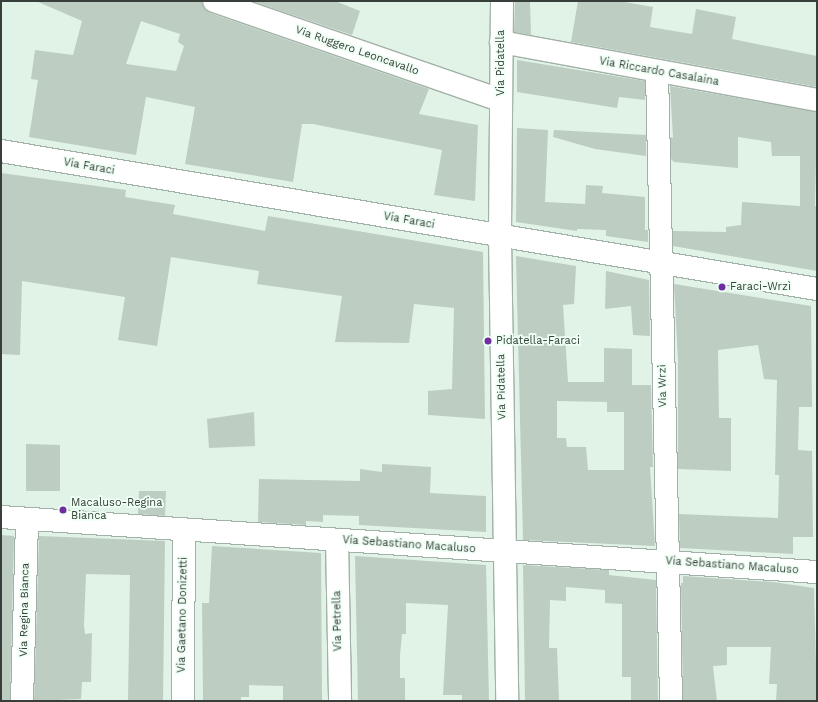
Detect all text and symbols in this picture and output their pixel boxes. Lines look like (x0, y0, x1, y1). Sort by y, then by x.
street label: Via Ruggero Leoncavallo (293, 24, 421, 78)
street label: Via Pidatella (494, 30, 508, 96)
street label: Via Riccardo Casalaina (598, 55, 720, 89)
street label: Via Faraci (62, 156, 116, 178)
street label: Via Faraci (382, 210, 436, 232)
place label: Faraci-Wrzì (730, 280, 791, 294)
marker: Faraci-Wrzì (717, 282, 727, 292)
place label: Pidatella-Faraci (496, 334, 580, 348)
marker: Pidatella-Faraci (483, 336, 493, 346)
street label: Via Pidatella (495, 354, 509, 420)
street label: Via Wrzì (656, 364, 670, 408)
place label: Macaluso-Regina Bianca (71, 497, 162, 523)
marker: Macaluso-Regina Bianca (58, 505, 68, 515)
street label: Via Sebastiano Macaluso (342, 534, 476, 556)
street label: Via Sebastiano Macaluso (665, 555, 799, 577)
street label: Via Gaetano Donizetti (175, 557, 191, 673)
street label: Via Regina Bianca (18, 563, 32, 657)
street label: Via Petrella (331, 590, 345, 652)

